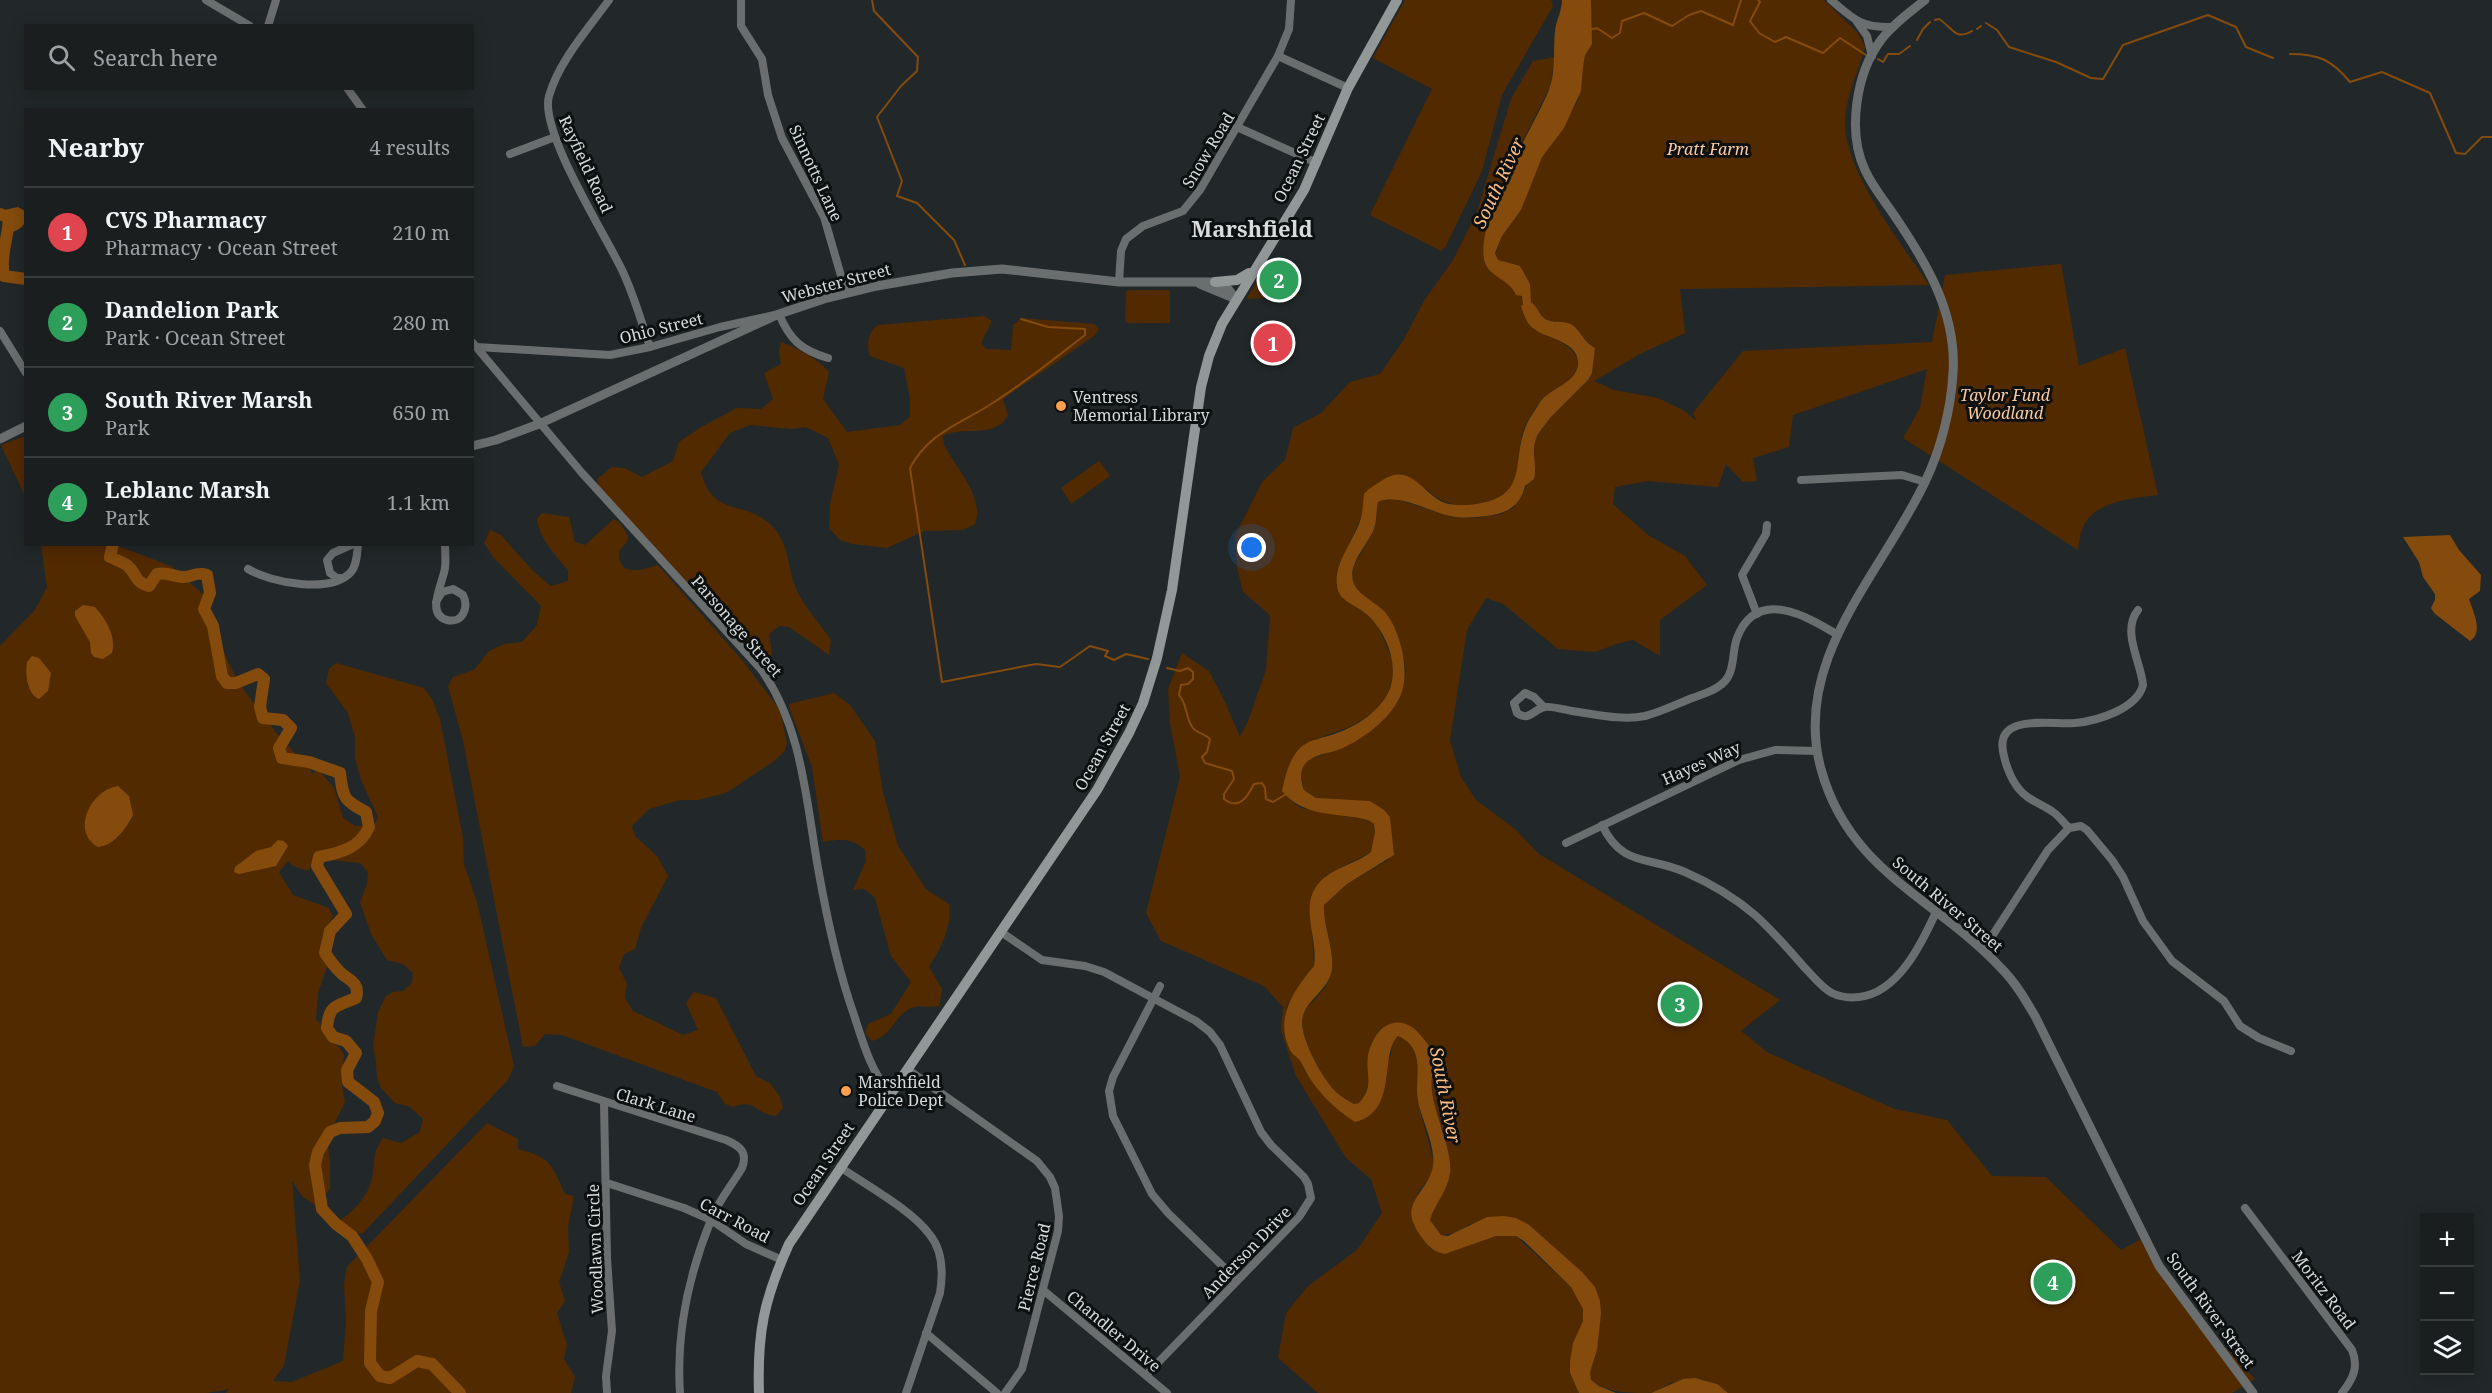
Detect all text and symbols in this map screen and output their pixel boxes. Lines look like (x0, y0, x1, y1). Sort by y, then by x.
search box (24, 24, 474, 90)
icon: search (45, 41, 78, 74)
text: Search here (93, 42, 218, 72)
street label: Snow Road (1177, 108, 1239, 192)
street label: Ocean Street (1268, 110, 1330, 206)
street label: Rayfield Road (554, 112, 618, 216)
street label: Sinnotts Lane (784, 121, 848, 225)
text: Nearby (48, 129, 144, 165)
water label: South River (1467, 133, 1530, 232)
text: 4 results (370, 134, 450, 161)
park label: Pratt Farm (1666, 138, 1750, 160)
text: CVS Pharmacy (105, 204, 266, 234)
district label: Marshfield (1191, 213, 1313, 243)
text: 1 (62, 219, 73, 246)
text: 210 m (392, 219, 450, 246)
text: Pharmacy · Ocean Street (105, 234, 338, 261)
street label: Webster Street (779, 258, 893, 308)
pin: 2 (1260, 258, 1298, 302)
text: Dandelion Park (105, 294, 279, 324)
street label: Ohio Street (617, 307, 705, 349)
text: 2 (62, 309, 73, 336)
text: 280 m (392, 309, 450, 336)
pin: 1 (1254, 320, 1292, 366)
text: Park · Ocean Street (105, 324, 285, 351)
text: South River Marsh (105, 384, 313, 414)
park label: Taylor Fund Woodland (1960, 384, 2051, 424)
place label: Ventress Memorial Library (1073, 386, 1210, 426)
text: 3 (62, 399, 73, 426)
text: 650 m (392, 399, 450, 426)
marker: Ventress Memorial Library (1054, 399, 1068, 413)
text: Park (105, 414, 149, 441)
text: Leblanc Marsh (105, 474, 270, 504)
text: 4 (62, 489, 73, 516)
text: 1.1 km (387, 489, 450, 516)
text: Park (105, 504, 149, 531)
your location (1237, 533, 1266, 562)
street label: Parsonage Street (687, 571, 788, 682)
street label: Ocean Street (1069, 699, 1135, 794)
street label: Hayes Way (1658, 736, 1745, 790)
street label: South River Street (1888, 851, 2008, 957)
pin: 3 (1660, 982, 1700, 1026)
water label: South River (1425, 1045, 1467, 1145)
place label: Marshfield Police Dept (858, 1071, 944, 1111)
street label: Clark Lane (613, 1082, 699, 1128)
marker: Marshfield Police Dept (839, 1084, 853, 1098)
street label: Ocean Street (787, 1118, 859, 1210)
street label: Woodlawn Circle (582, 1184, 608, 1314)
street label: Carr Road (696, 1192, 774, 1248)
street label: Anderson Drive (1196, 1201, 1296, 1303)
map controls (2420, 1213, 2474, 1375)
button: + (2420, 1213, 2474, 1267)
street label: Pierce Road (1012, 1220, 1056, 1313)
street label: Moritz Road (2287, 1246, 2361, 1334)
street label: South River Street (2162, 1248, 2261, 1373)
pin: 4 (2034, 1260, 2072, 1304)
button: − (2420, 1267, 2474, 1321)
street label: Chandler Drive (1062, 1285, 1166, 1377)
button: layers (2420, 1321, 2474, 1375)

